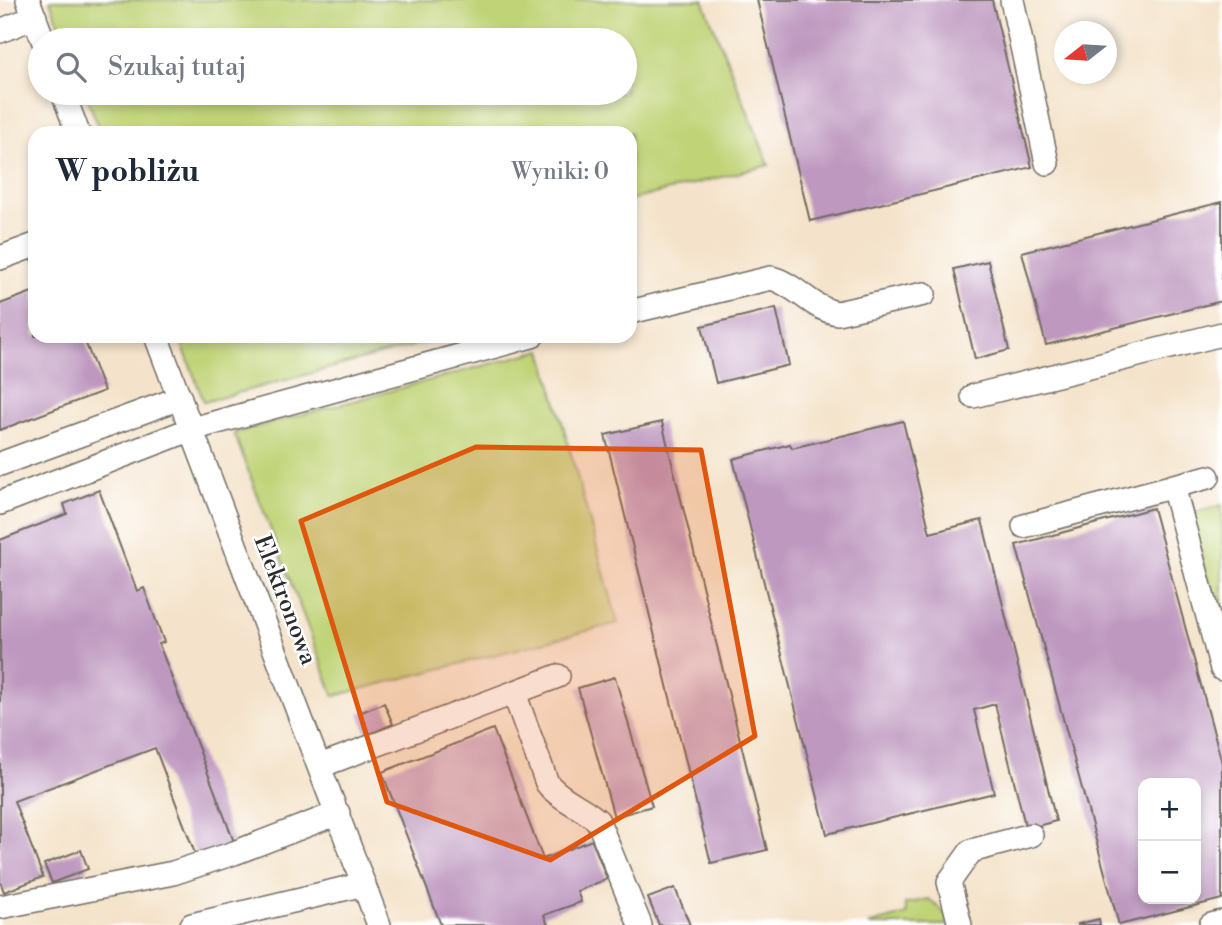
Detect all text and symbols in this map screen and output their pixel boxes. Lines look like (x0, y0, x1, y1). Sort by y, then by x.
north arrow (1054, 21, 1117, 84)
search box (28, 28, 637, 105)
icon: search (52, 48, 90, 86)
text: Szukaj tutaj (108, 51, 247, 83)
text: W pobliżu (56, 153, 199, 191)
text: Wyniki: 0 (511, 158, 609, 186)
street label: Elektronowa (247, 531, 324, 670)
map controls (1138, 778, 1201, 904)
button: + (1138, 778, 1201, 841)
button: − (1138, 841, 1201, 904)

